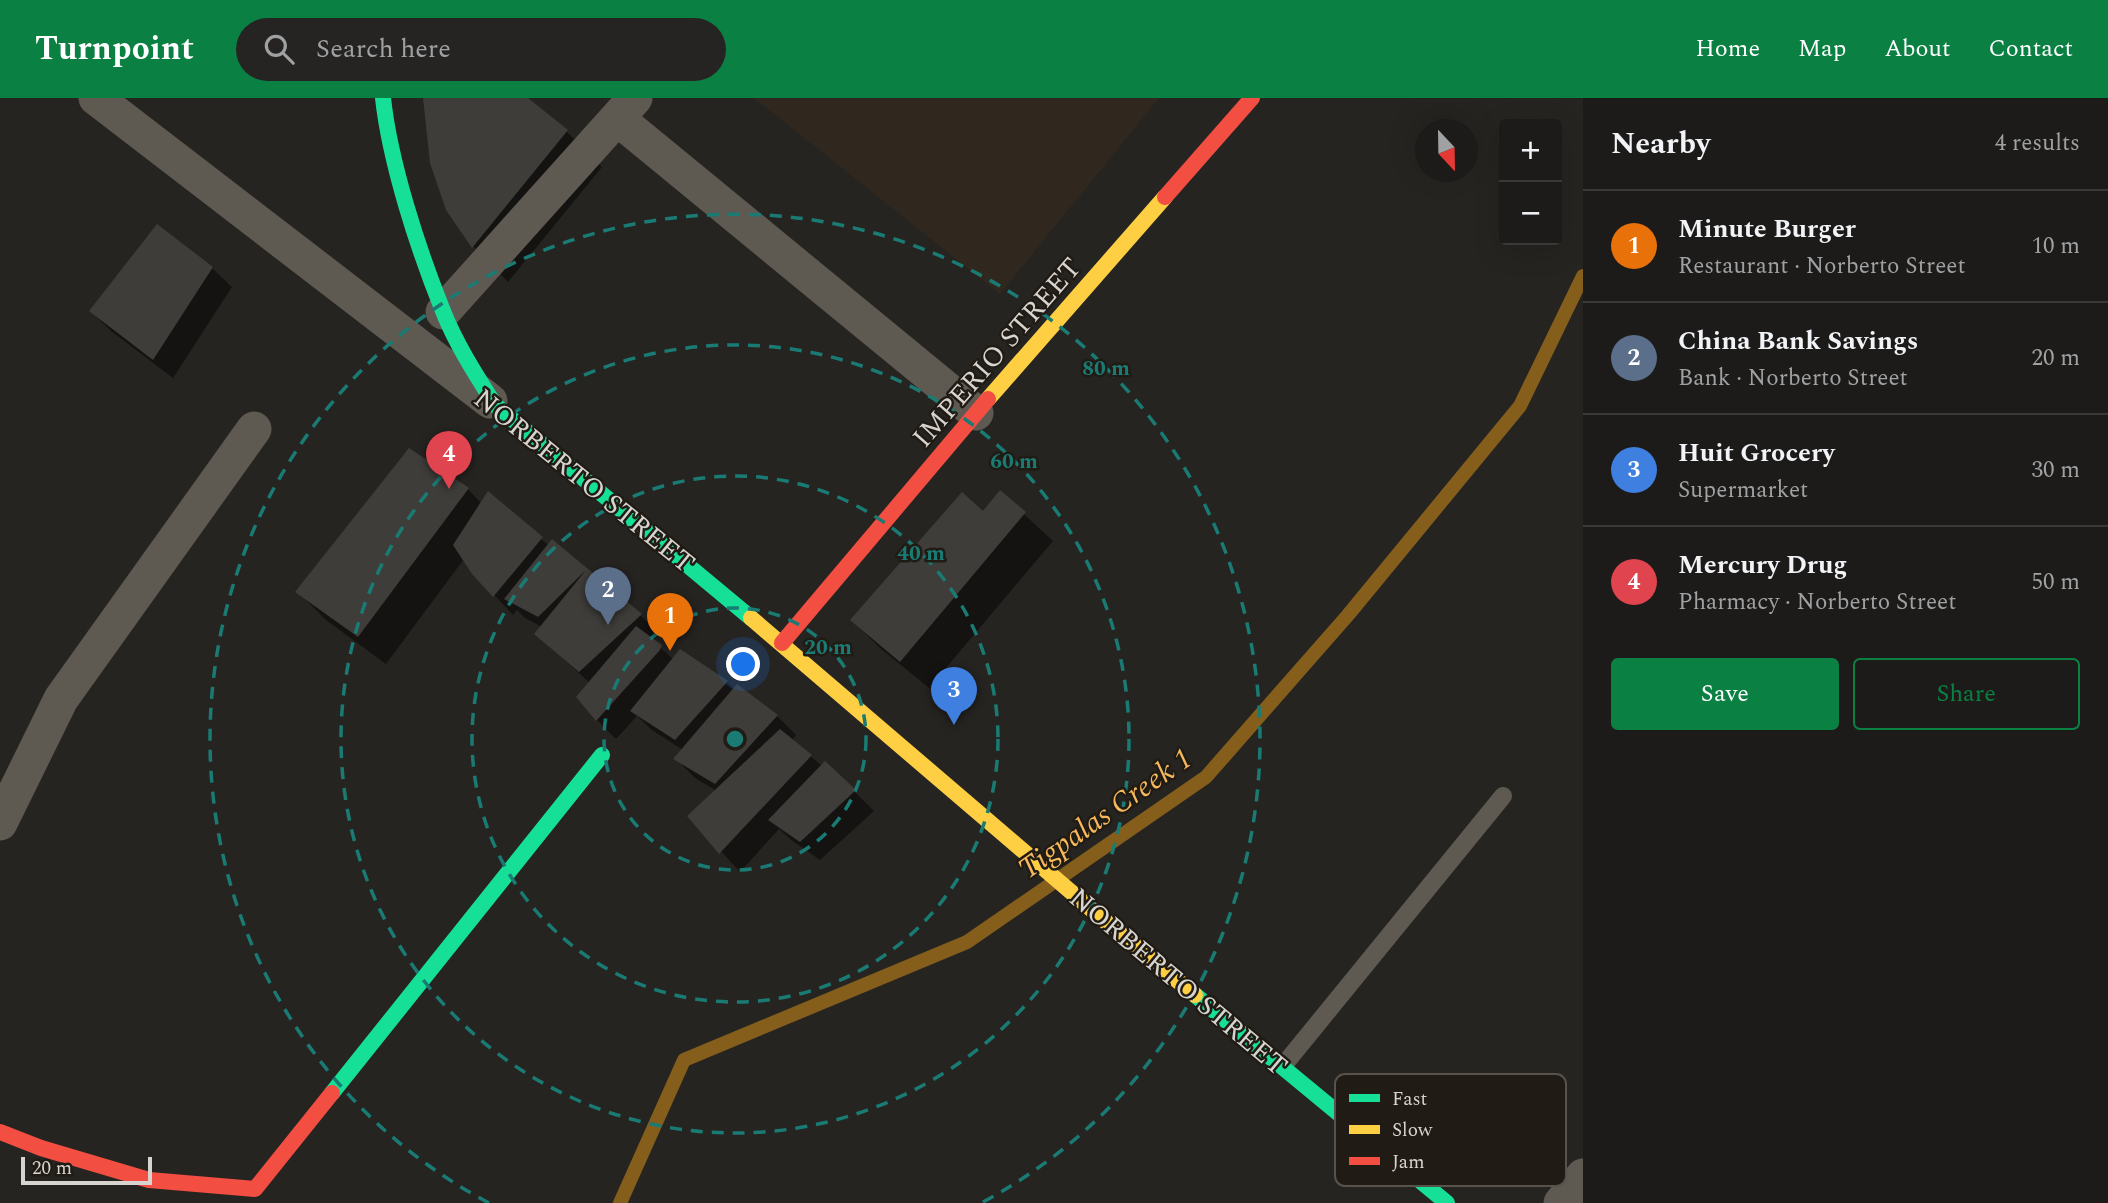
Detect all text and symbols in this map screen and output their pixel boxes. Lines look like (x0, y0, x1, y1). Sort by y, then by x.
search box (236, 18, 726, 81)
text: Turnpoint (35, 24, 194, 74)
text: Search here (316, 29, 451, 69)
icon: search (260, 30, 298, 68)
text: Home (1695, 31, 1760, 67)
text: Map (1798, 31, 1846, 67)
text: About (1884, 31, 1950, 67)
text: Contact (1988, 31, 2073, 67)
north arrow (1415, 119, 1478, 182)
map controls (1499, 119, 1562, 245)
button: + (1499, 119, 1562, 182)
text: Nearby (1611, 121, 1710, 167)
text: 4 results (1995, 126, 2080, 161)
button: − (1499, 182, 1562, 245)
text: Minute Burger (1678, 209, 1856, 249)
text: 1 (1628, 229, 1640, 264)
text: 10 m (2031, 229, 2080, 264)
street label: IMPERIO STREET (902, 248, 1092, 458)
text: Restaurant · Norberto Street (1678, 249, 1966, 284)
text: China Bank Savings (1678, 321, 1918, 361)
text: 2 (1628, 341, 1640, 376)
text: 20 m (2031, 341, 2080, 376)
text: 80 m (1082, 353, 1130, 385)
text: Bank · Norberto Street (1678, 361, 1908, 396)
street label: NORBERTO STREET (464, 378, 704, 584)
pin: 4 (426, 431, 472, 489)
text: Huit Grocery (1678, 433, 1835, 473)
text: 60 m (990, 446, 1038, 478)
text: 3 (1628, 453, 1640, 488)
text: 30 m (2031, 453, 2080, 488)
text: Supermarket (1678, 473, 1808, 508)
text: 40 m (897, 538, 945, 570)
text: Mercury Drug (1678, 545, 1847, 585)
text: 4 (1628, 565, 1640, 600)
text: 50 m (2031, 565, 2080, 600)
pin: 2 (585, 567, 631, 625)
text: Pharmacy · Norberto Street (1678, 585, 1956, 620)
pin: 1 (647, 593, 693, 651)
text: 20 m (804, 632, 852, 664)
your location (726, 647, 760, 681)
button: Save (1611, 658, 1839, 730)
button: Share (1853, 658, 2080, 730)
pin: 3 (931, 667, 977, 725)
centre of rings (723, 727, 747, 751)
water label: Tigpalas Creek 1 (1009, 736, 1203, 891)
street label: NORBERTO STREET (1059, 877, 1297, 1087)
legend (1335, 1074, 1566, 1186)
text: Fast (1392, 1085, 1428, 1114)
text: Slow (1392, 1116, 1433, 1145)
text: Jam (1392, 1148, 1424, 1177)
scale bar (21, 1154, 152, 1186)
text: 20 m (32, 1154, 72, 1183)

